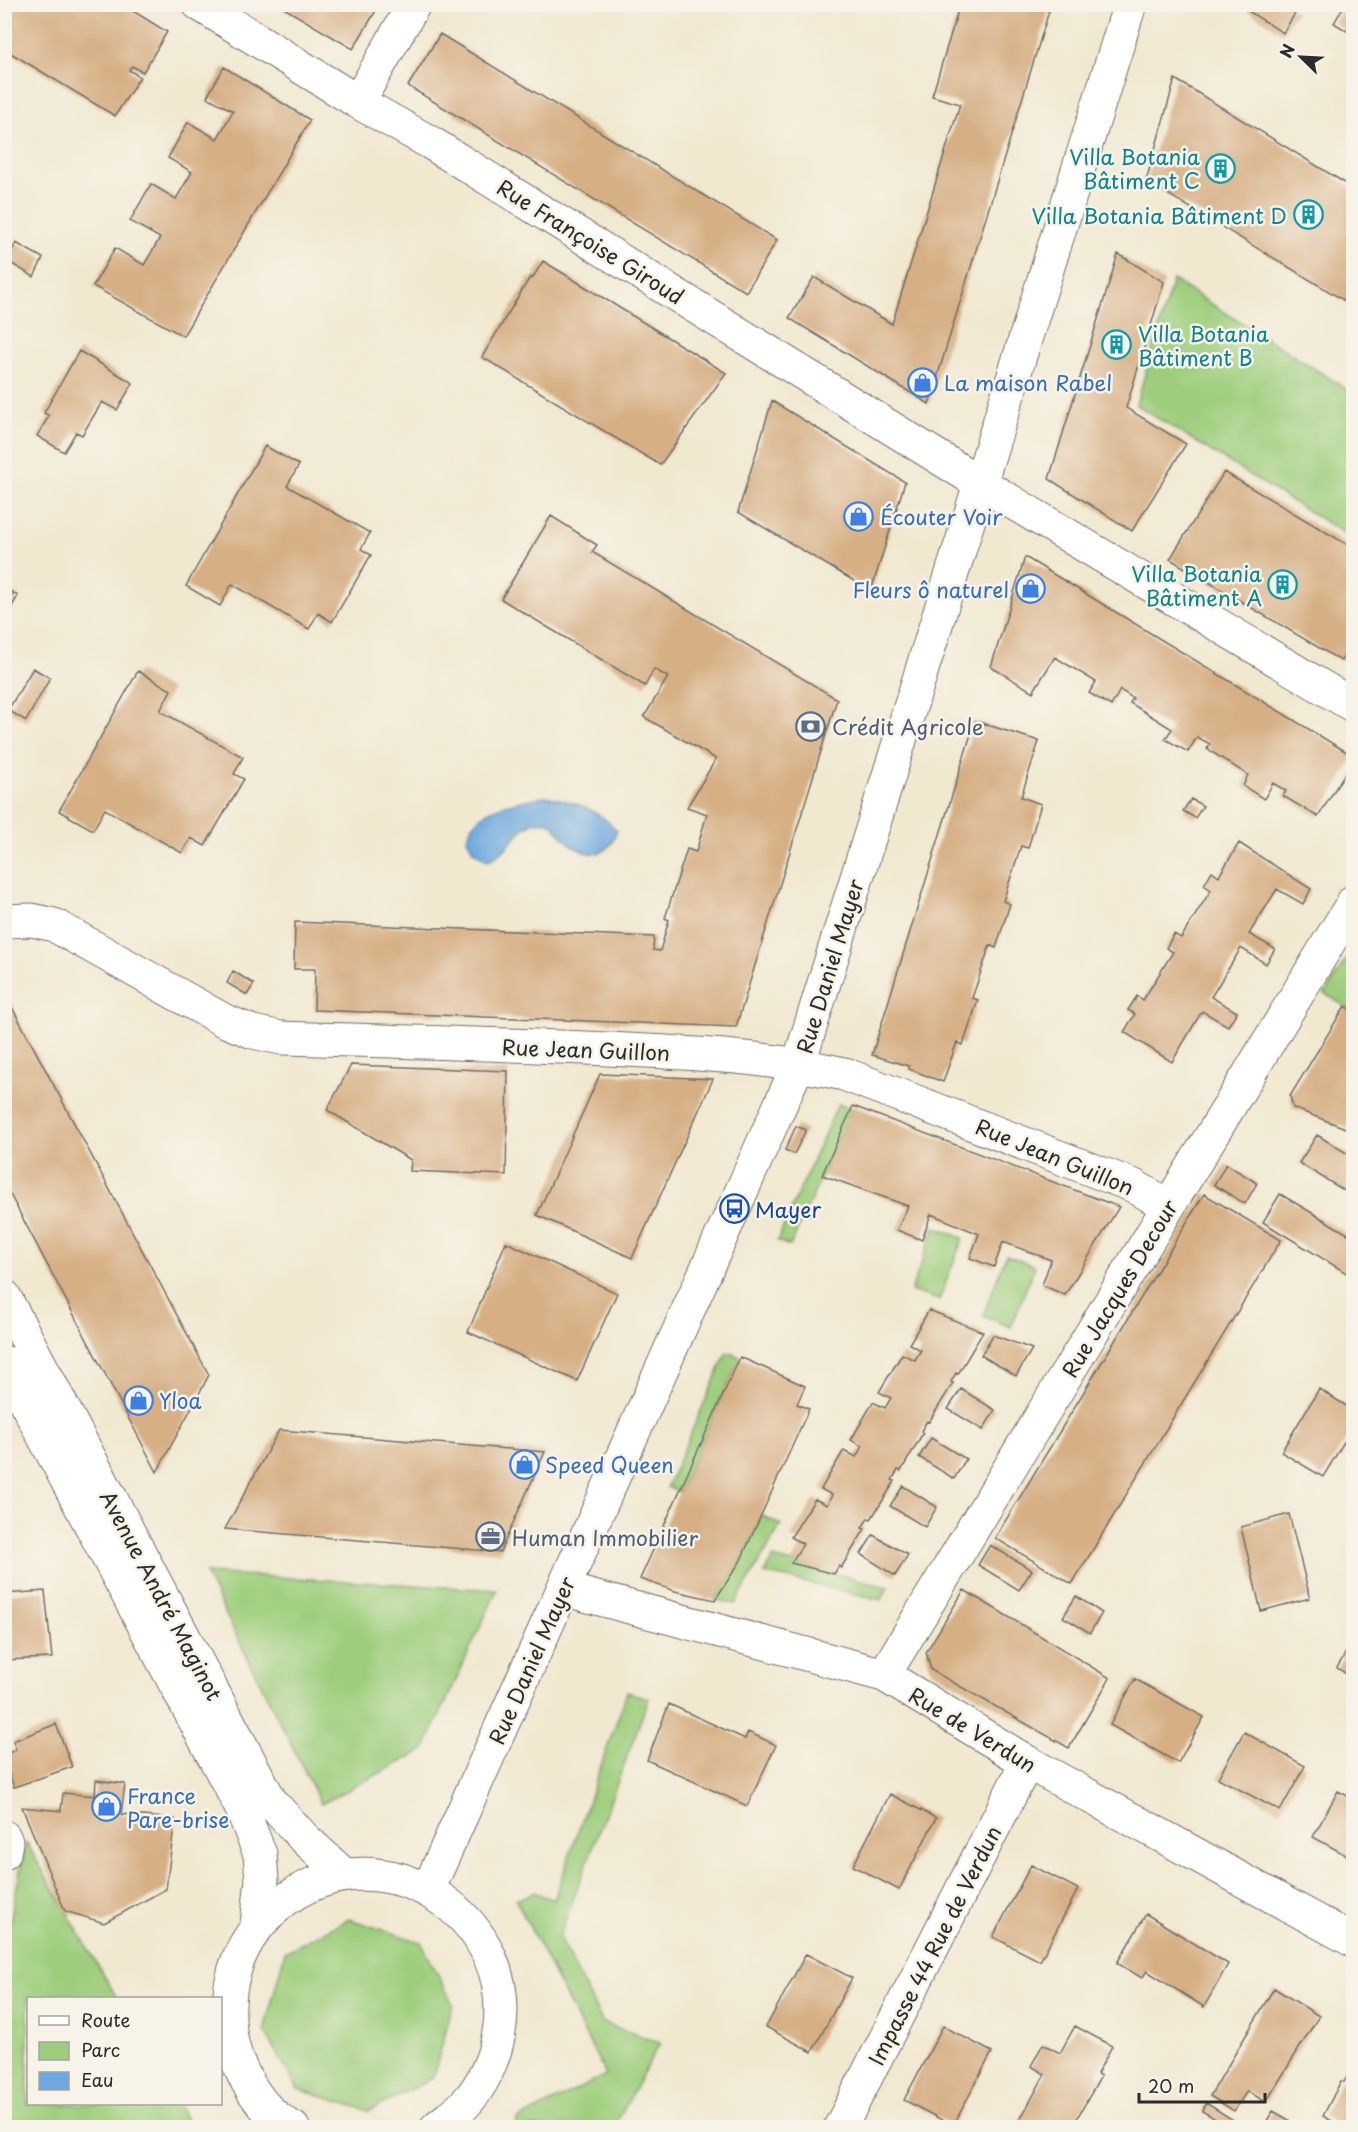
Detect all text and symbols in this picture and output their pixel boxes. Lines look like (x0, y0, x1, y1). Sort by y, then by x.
north arrow (1271, 27, 1331, 87)
text: N (1273, 40, 1300, 61)
place label: Villa Botania Bâtiment C (1069, 140, 1200, 196)
building icon: Villa Botania Bâtiment C (1205, 152, 1237, 184)
street label: Rue Françoise Giroud (491, 170, 691, 312)
place label: Villa Botania Bâtiment D (1032, 199, 1287, 231)
building icon: Villa Botania Bâtiment D (1292, 199, 1324, 231)
place label: Villa Botania Bâtiment B (1138, 317, 1269, 373)
building icon: Villa Botania Bâtiment B (1101, 329, 1133, 361)
shop icon: La maison Rabel (907, 366, 939, 398)
place label: La maison Rabel (944, 366, 1112, 398)
shop icon: Écouter Voir (843, 500, 875, 532)
place label: Écouter Voir (880, 500, 1003, 532)
place label: Villa Botania Bâtiment A (1131, 557, 1262, 613)
building icon: Villa Botania Bâtiment A (1267, 569, 1299, 601)
place label: Fleurs ô naturel (853, 573, 1009, 605)
shop icon: Fleurs ô naturel (1014, 573, 1046, 605)
bank icon: Crédit Agricole (795, 710, 827, 742)
place label: Crédit Agricole (832, 710, 984, 742)
street label: Rue Daniel Mayer (787, 875, 871, 1057)
street label: Rue Jean Guillon (501, 1030, 671, 1068)
street label: Rue Jean Guillon (971, 1110, 1139, 1202)
bus stop icon: Mayer (718, 1193, 750, 1225)
place label: Mayer (755, 1193, 821, 1225)
street label: Rue Jacques Decour (1053, 1193, 1185, 1383)
shop icon: Yloa (122, 1384, 154, 1416)
place label: Yloa (159, 1384, 202, 1416)
shop icon: Speed Queen (508, 1448, 540, 1480)
place label: Speed Queen (545, 1448, 674, 1480)
street label: Avenue André Maginot (93, 1484, 231, 1706)
office icon: Human Immobilier (475, 1521, 507, 1553)
place label: Human Immobilier (512, 1521, 699, 1553)
street label: Rue Daniel Mayer (480, 1571, 582, 1749)
street label: Rue de Verdun (903, 1678, 1043, 1780)
place label: France Pare-brise (127, 1779, 229, 1835)
shop icon: France Pare-brise (90, 1791, 122, 1823)
street label: Impasse 44 Rue de Verdun (860, 1820, 1008, 2070)
legend (27, 1997, 222, 2105)
text: Route (81, 2006, 131, 2033)
text: Parc (81, 2036, 120, 2063)
text: Eau (81, 2066, 113, 2093)
scale bar (1139, 2066, 1265, 2104)
text: 20 m (1148, 2072, 1194, 2099)

